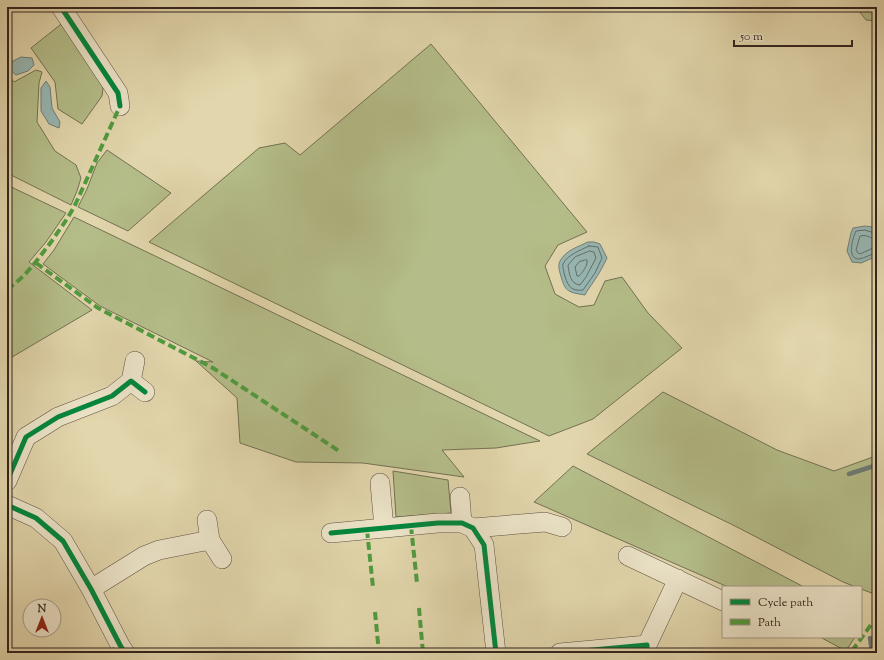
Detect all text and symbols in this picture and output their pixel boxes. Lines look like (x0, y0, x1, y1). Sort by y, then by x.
scale bar (734, 22, 852, 48)
text: 50 m (739, 28, 763, 46)
legend (722, 586, 862, 638)
text: Cycle path (758, 594, 813, 612)
north arrow (22, 598, 62, 638)
text: N (37, 601, 47, 617)
text: Path (758, 614, 781, 632)

